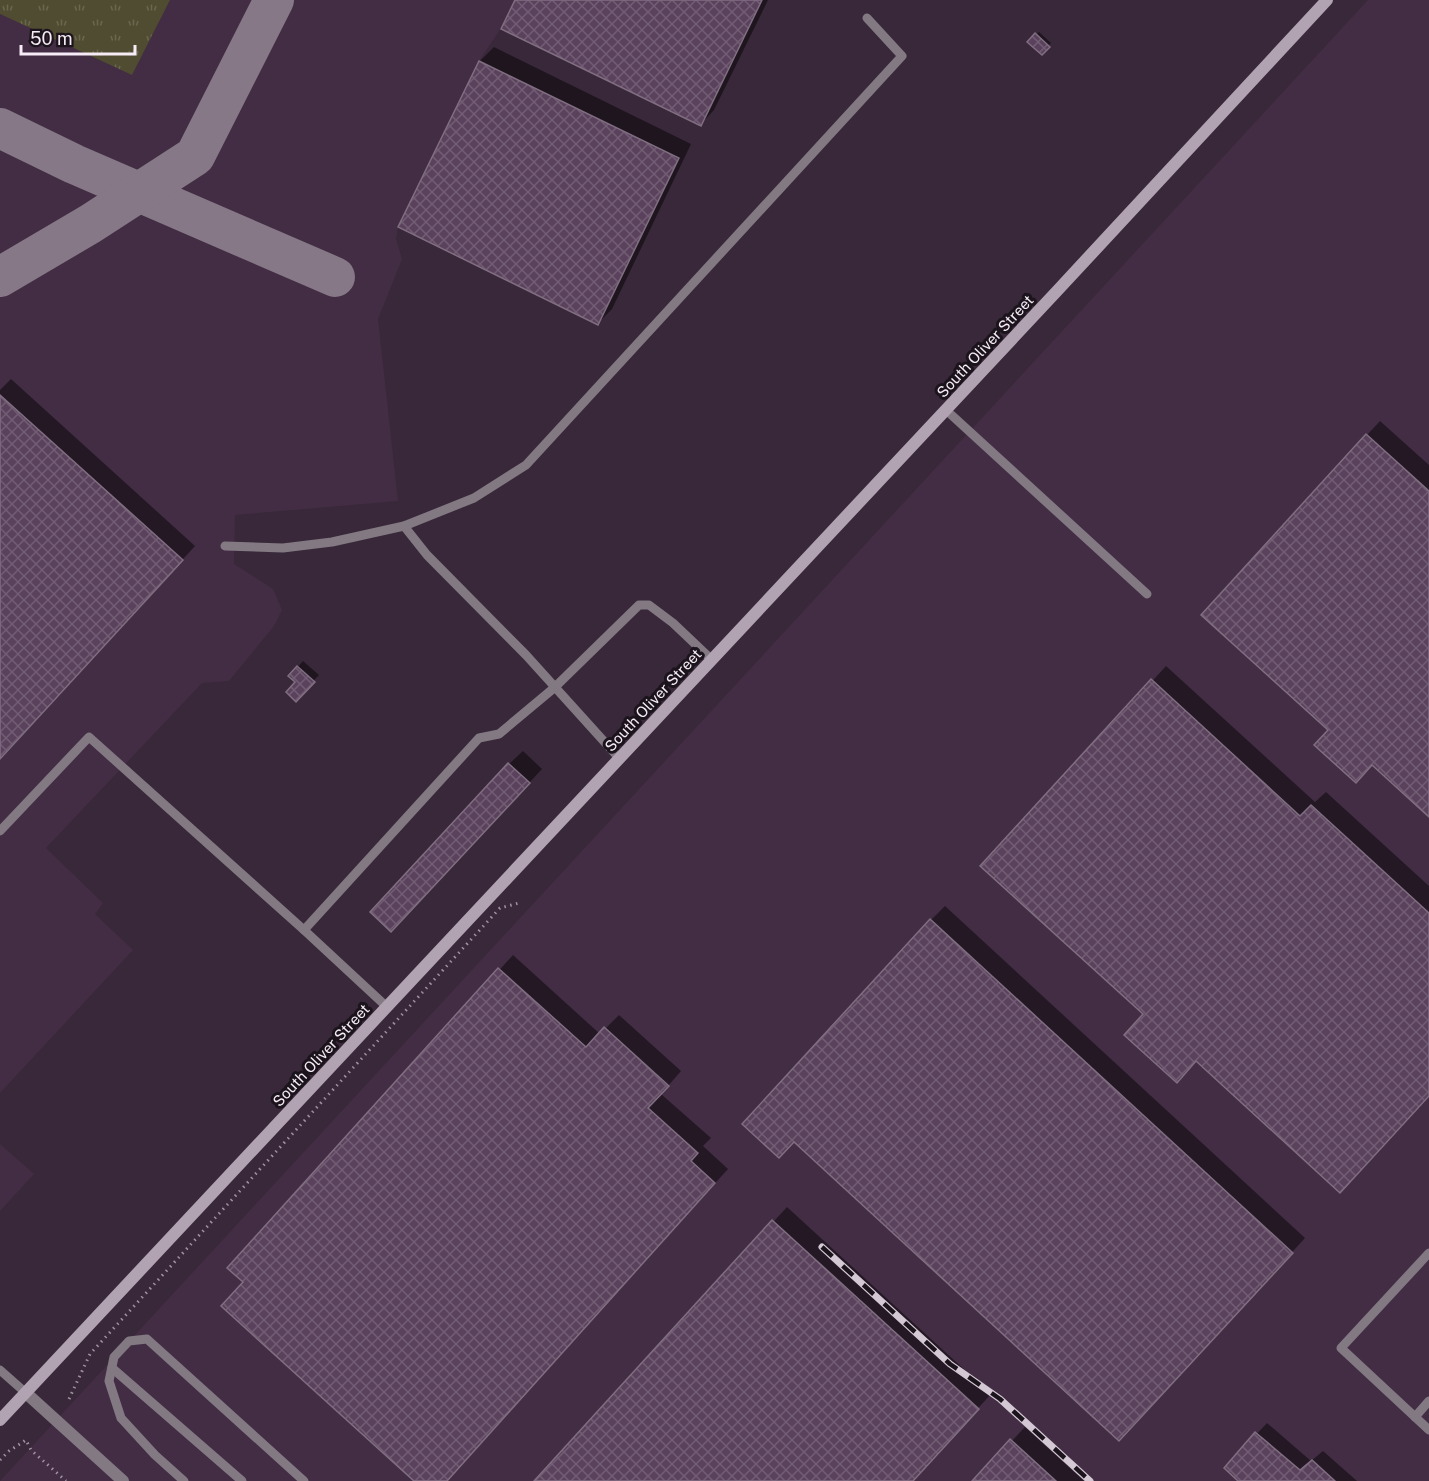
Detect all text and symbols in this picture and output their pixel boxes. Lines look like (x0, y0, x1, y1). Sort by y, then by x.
scale bar (21, 18, 135, 56)
text: 50 m (30, 28, 73, 49)
street label: South Oliver Street (933, 291, 1037, 401)
street label: South Oliver Street (601, 645, 705, 755)
street label: South Oliver Street (269, 1000, 373, 1110)

